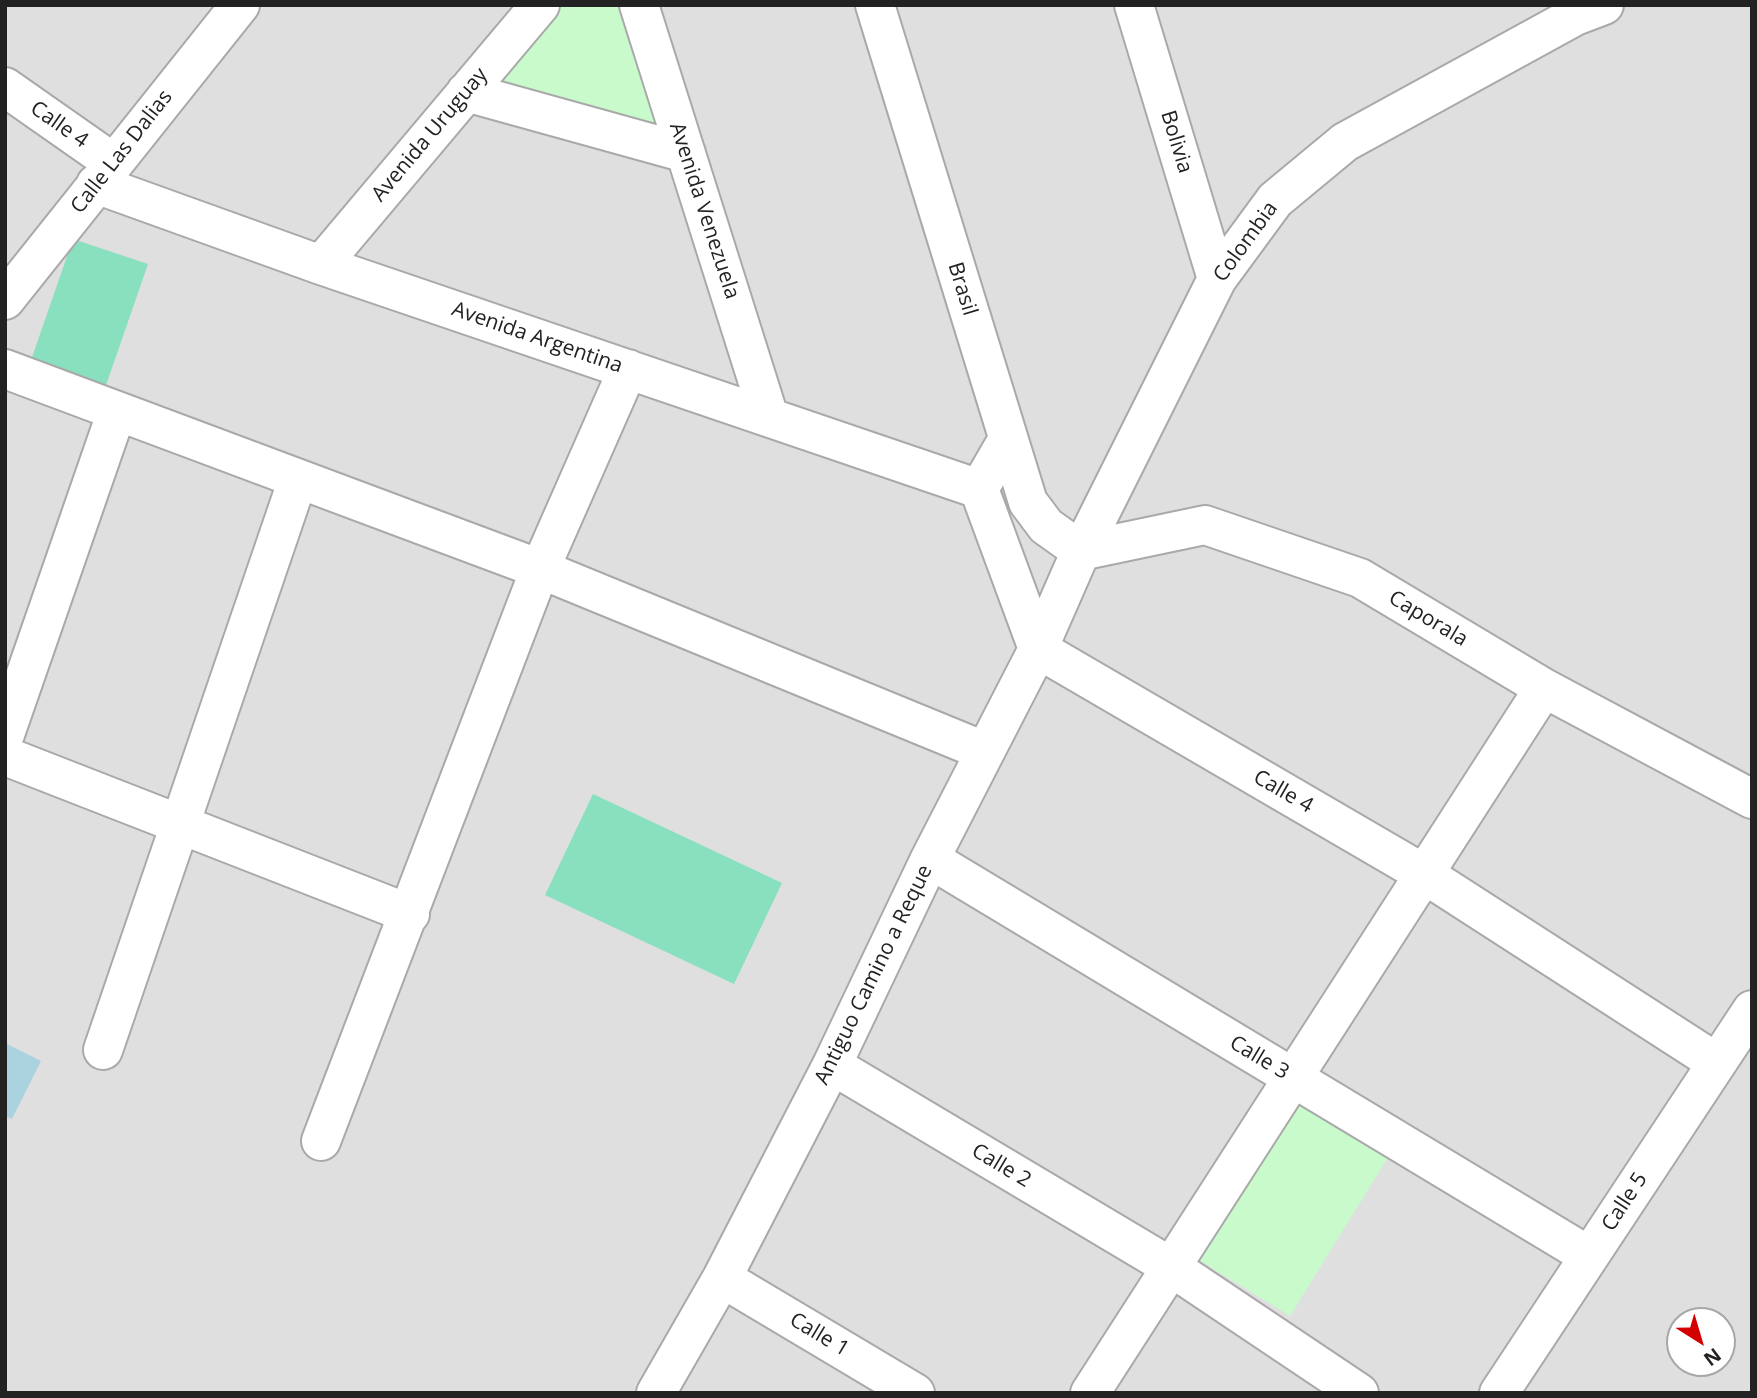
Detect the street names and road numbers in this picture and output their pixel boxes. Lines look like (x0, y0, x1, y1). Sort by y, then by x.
street label: Avenida Uruguay (367, 63, 493, 207)
street label: Calle Las Dalias (66, 85, 178, 219)
street label: Calle 4 (25, 96, 93, 154)
street label: Bolivia (1155, 108, 1197, 176)
street label: Avenida Venezuela (664, 120, 744, 302)
street label: Colombia (1208, 197, 1284, 287)
street label: Brasil (942, 259, 982, 319)
street label: Avenida Argentina (448, 297, 626, 379)
street label: Caporala (1384, 586, 1472, 652)
street label: Calle 4 (1249, 765, 1317, 819)
street label: Antiguo Camino a Reque (810, 861, 938, 1089)
street label: Calle 3 (1225, 1031, 1293, 1085)
street label: Calle 2 (967, 1139, 1035, 1193)
street label: Calle 5 (1597, 1168, 1653, 1236)
street label: Calle 1 (785, 1308, 853, 1362)

